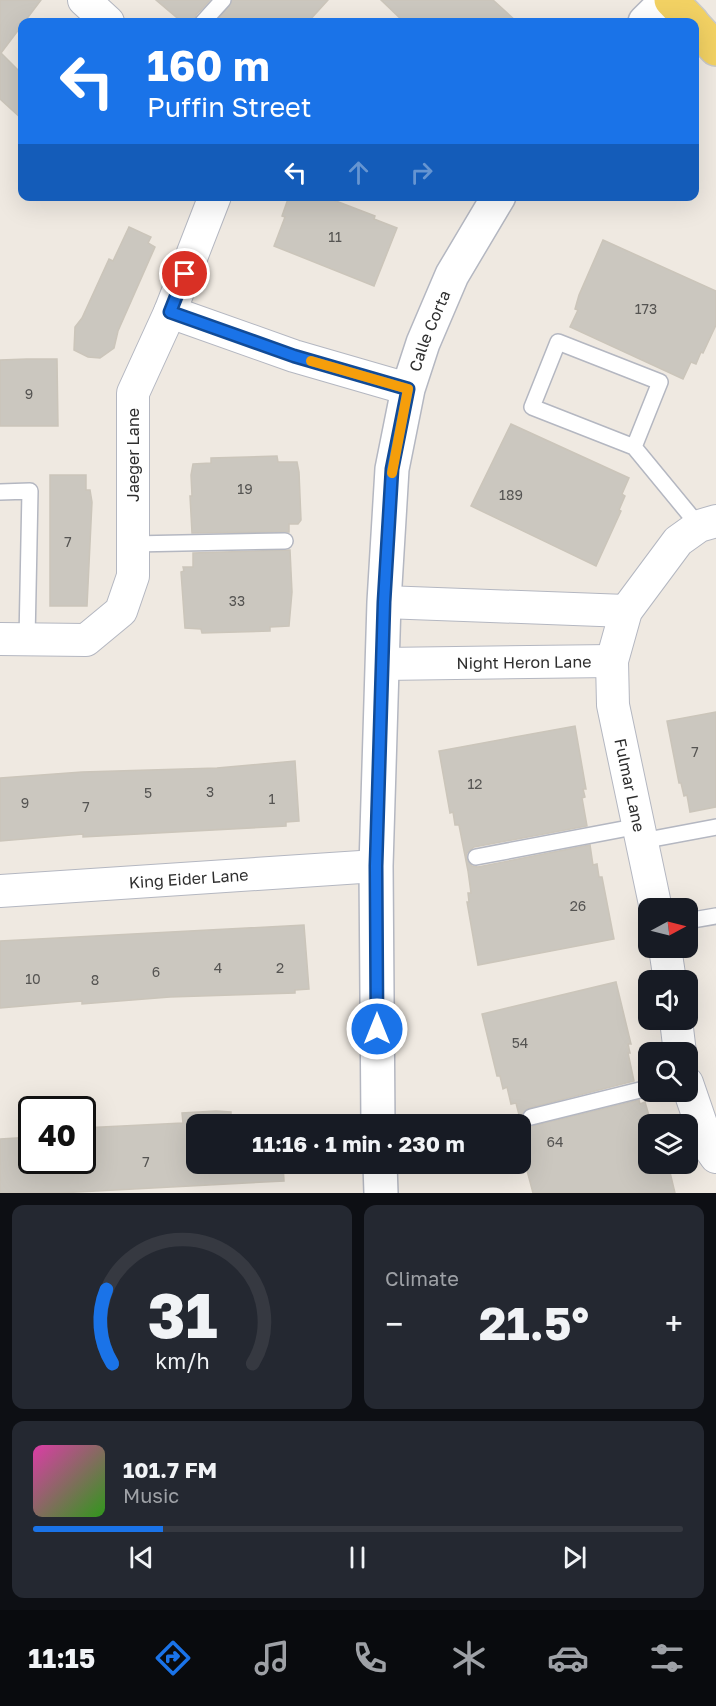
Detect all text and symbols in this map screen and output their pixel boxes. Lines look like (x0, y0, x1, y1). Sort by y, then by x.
text: 160 m (147, 40, 270, 90)
icon: left (48, 42, 126, 120)
text: Puffin Street (147, 91, 312, 123)
icon: left (279, 156, 312, 189)
icon: ahead (342, 156, 375, 189)
icon: right (405, 156, 438, 189)
house number: 11 (328, 228, 342, 245)
pin (159, 248, 210, 299)
icon: arrive (168, 257, 201, 290)
street label: Calle Corta (404, 287, 454, 374)
house number: 173 (635, 300, 657, 317)
house number: 9 (25, 385, 33, 402)
street label: Jaeger Lane (123, 408, 143, 502)
house number: 19 (237, 480, 253, 497)
house number: 189 (499, 486, 523, 503)
house number: 7 (64, 533, 72, 550)
house number: 33 (229, 592, 245, 609)
street label: Night Heron Lane (456, 651, 592, 673)
street label: Fulmar Lane (610, 736, 650, 834)
house number: 7 (691, 743, 699, 760)
house number: 12 (468, 775, 482, 792)
house number: 3 (206, 783, 214, 800)
house number: 5 (144, 784, 152, 801)
house number: 1 (269, 790, 276, 807)
house number: 9 (21, 794, 29, 811)
house number: 7 (82, 798, 90, 815)
street label: King Eider Lane (128, 865, 249, 892)
house number: 26 (570, 897, 586, 914)
north arrow (638, 898, 698, 958)
map controls (638, 898, 698, 1174)
house number: 4 (214, 959, 222, 976)
house number: 2 (276, 959, 284, 976)
house number: 6 (152, 963, 160, 980)
house number: 10 (25, 970, 41, 987)
button: sound (638, 970, 698, 1030)
house number: 8 (91, 971, 99, 988)
position arrow (345, 997, 409, 1061)
house number: 54 (512, 1034, 528, 1051)
button: search (638, 1042, 698, 1102)
speed limit sign: 40 (18, 1096, 96, 1174)
button: layers (638, 1114, 698, 1174)
text: 11:16 · 1 min · 230 m (252, 1130, 465, 1157)
house number: 64 (546, 1133, 564, 1150)
house number: 7 (142, 1153, 150, 1170)
text: Climate (385, 1266, 459, 1290)
text: 31 (147, 1277, 217, 1352)
text: 21.5° (479, 1296, 589, 1350)
text: − (385, 1304, 403, 1343)
text: + (665, 1304, 683, 1343)
text: km/h (155, 1348, 209, 1374)
text: 101.7 FM (123, 1456, 217, 1483)
text: Music (123, 1483, 179, 1507)
icon: previous (125, 1541, 158, 1574)
icon: pause (341, 1541, 374, 1574)
icon: next (558, 1541, 591, 1574)
icon: directions (152, 1637, 194, 1679)
icon: music (251, 1637, 293, 1679)
icon: phone (349, 1637, 391, 1679)
icon: climate (448, 1637, 490, 1679)
icon: car (547, 1637, 589, 1679)
icon: filters (646, 1637, 688, 1679)
text: 11:15 (28, 1642, 95, 1674)

